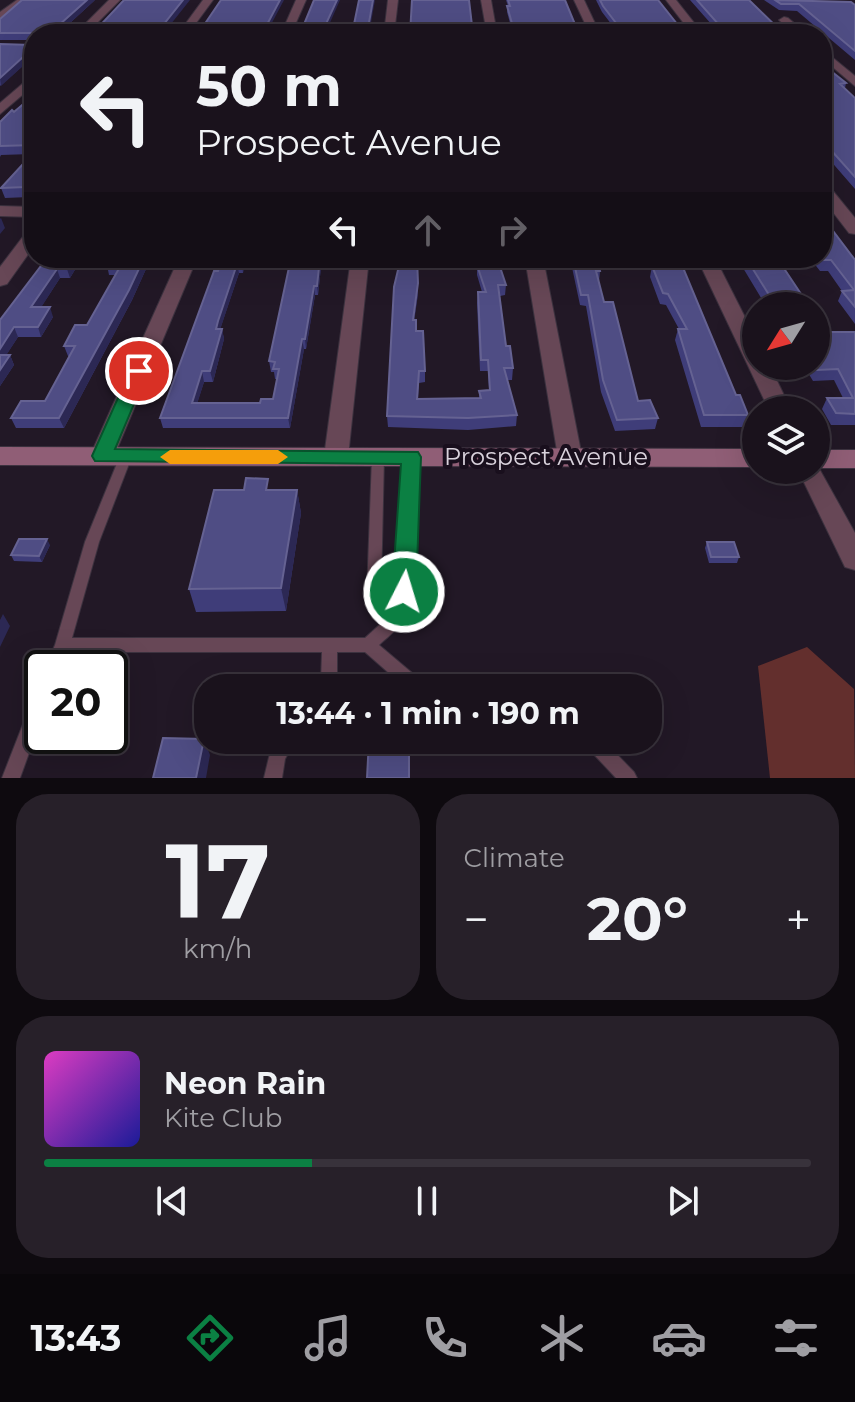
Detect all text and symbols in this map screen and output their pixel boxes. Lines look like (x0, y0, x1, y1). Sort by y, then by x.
text: 50 m (196, 52, 342, 120)
icon: left (64, 56, 168, 160)
text: Prospect Avenue (196, 120, 502, 164)
icon: left (322, 208, 366, 252)
icon: ahead (406, 208, 450, 252)
icon: right (490, 208, 534, 252)
north arrow (742, 292, 830, 380)
map controls (742, 292, 830, 484)
pin (105, 337, 173, 405)
icon: arrive (117, 349, 161, 393)
button: layers (742, 396, 830, 484)
street label: Prospect Avenue (444, 442, 648, 471)
position arrow (362, 550, 446, 634)
speed limit sign: 20 (24, 650, 128, 754)
text: 13:44 · 1 min · 190 m (276, 695, 580, 732)
text: 17 (165, 817, 270, 944)
text: Climate (464, 842, 565, 874)
text: 20° (587, 882, 688, 955)
text: − (464, 892, 489, 946)
text: + (786, 892, 811, 946)
text: km/h (183, 933, 252, 965)
text: Neon Rain (164, 1065, 326, 1102)
text: Kite Club (164, 1102, 282, 1134)
icon: previous (150, 1179, 194, 1223)
icon: pause (405, 1179, 449, 1223)
icon: next (661, 1179, 705, 1223)
icon: directions (182, 1310, 238, 1366)
icon: music (300, 1310, 356, 1366)
icon: phone (417, 1310, 473, 1366)
icon: climate (534, 1310, 590, 1366)
icon: car (651, 1310, 707, 1366)
icon: filters (768, 1310, 824, 1366)
text: 13:43 (31, 1316, 121, 1360)

